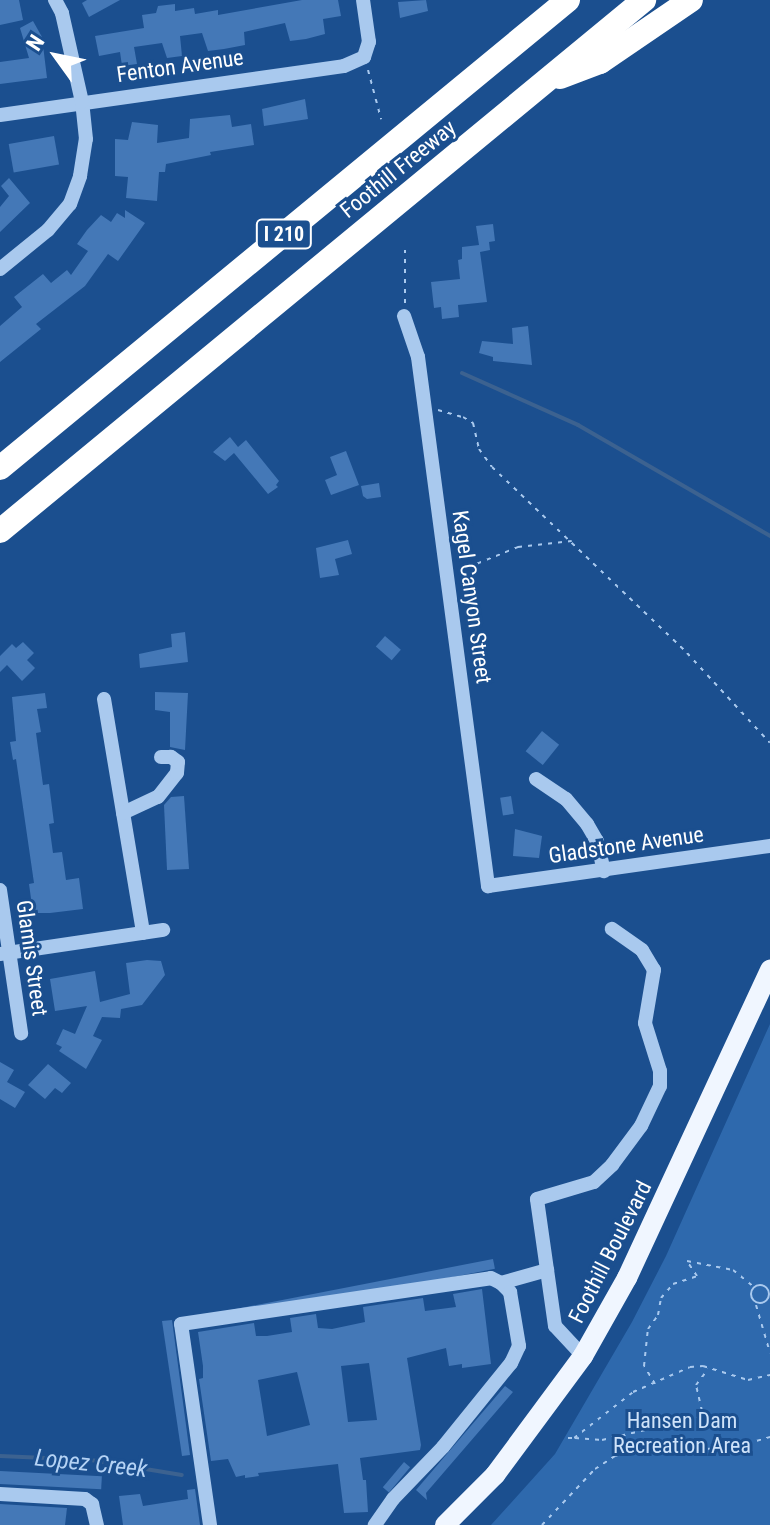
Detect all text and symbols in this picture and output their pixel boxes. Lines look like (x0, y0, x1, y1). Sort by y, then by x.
north arrow (16, 16, 96, 96)
text: N (21, 30, 50, 55)
street label: Fenton Avenue (115, 44, 245, 88)
street label: Foothill Freeway (335, 114, 461, 224)
road number: I 210 (254, 218, 314, 250)
street label: Kagel Canyon Street (447, 509, 497, 685)
street label: Gladstone Avenue (547, 821, 705, 869)
street label: Glamis Street (11, 898, 53, 1018)
street label: Foothill Boulevard (563, 1177, 657, 1327)
park label: Hansen Dam Recreation Area (613, 1407, 751, 1458)
water label: Lopez Creek (33, 1444, 149, 1484)

